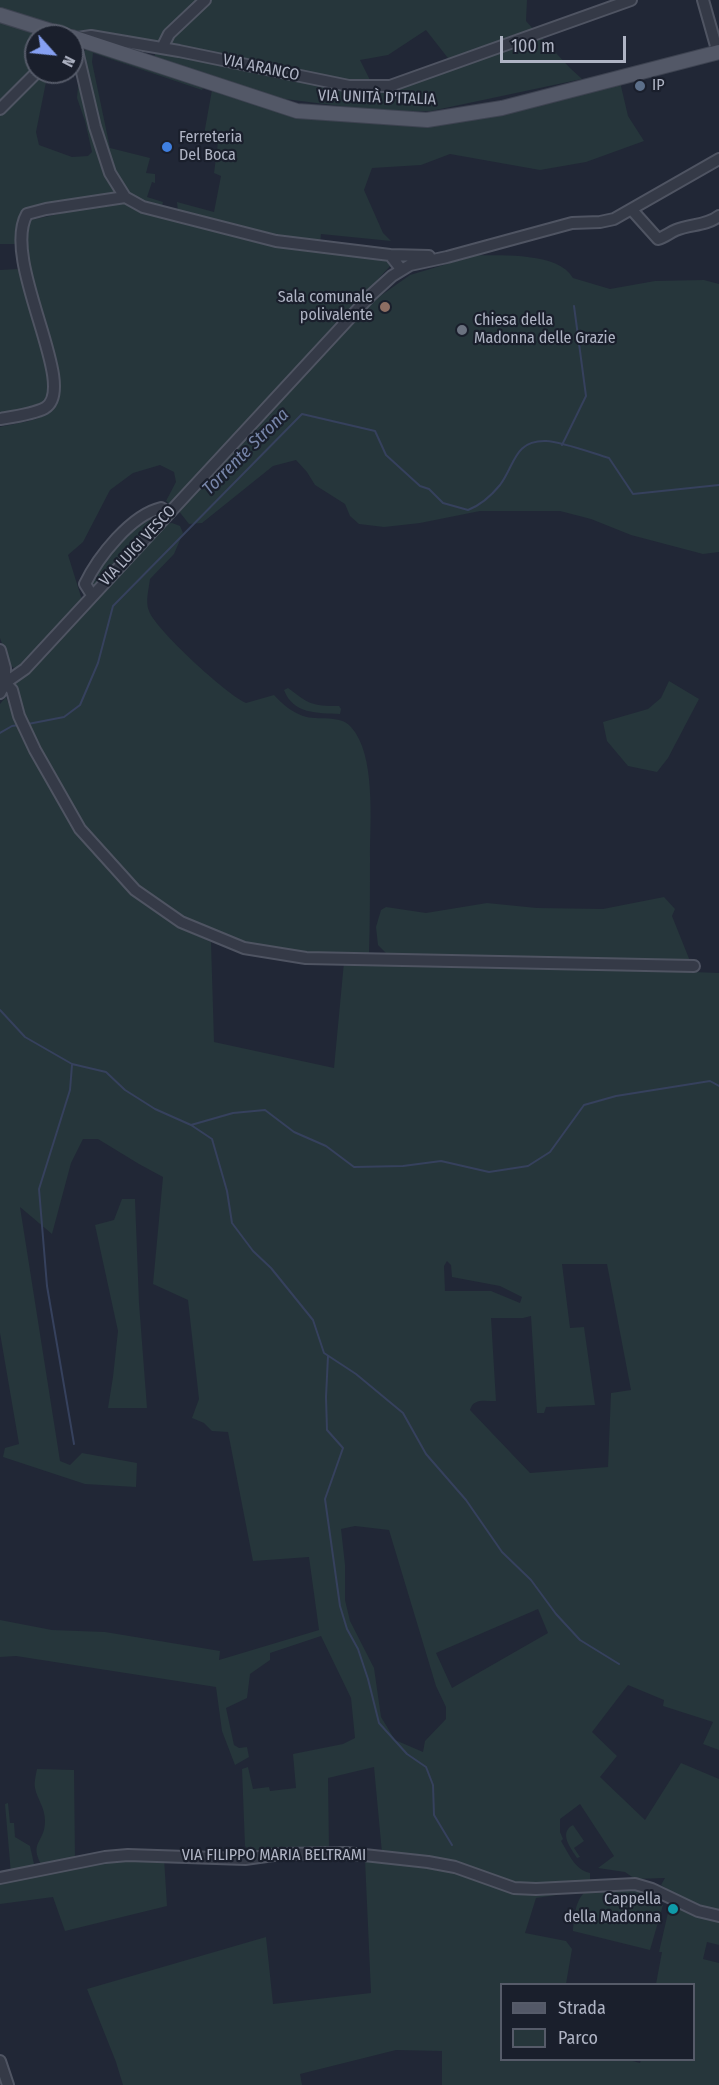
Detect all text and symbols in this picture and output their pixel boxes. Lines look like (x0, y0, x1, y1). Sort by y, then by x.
north arrow (24, 24, 84, 84)
scale bar (503, 24, 629, 62)
text: 100 m (511, 35, 555, 57)
street label: VIA ARANCO (221, 51, 301, 85)
text: N (58, 53, 79, 70)
place label: IP (652, 76, 665, 96)
marker: IP (633, 79, 647, 93)
street label: VIA UNITÀ D'ITALIA (318, 86, 436, 110)
place label: Ferreteria Del Boca (179, 128, 242, 166)
marker: Ferreteria Del Boca (160, 140, 174, 154)
place label: Sala comunale polivalente (278, 288, 373, 326)
marker: Sala comunale polivalente (378, 300, 392, 314)
place label: Chiesa della Madonna delle Grazie (474, 311, 616, 349)
marker: Chiesa della Madonna delle Grazie (455, 323, 469, 337)
water label: Torrente Strona (198, 404, 294, 500)
street label: VIA LUIGI VESCO (96, 502, 180, 590)
street label: VIA FILIPPO MARIA BELTRAMI (182, 1846, 366, 1866)
place label: Cappella della Madonna (564, 1890, 661, 1928)
marker: Cappella della Madonna (666, 1902, 680, 1916)
legend (500, 1983, 695, 2061)
text: Strada (558, 1997, 606, 2019)
text: Parco (558, 2027, 598, 2049)

